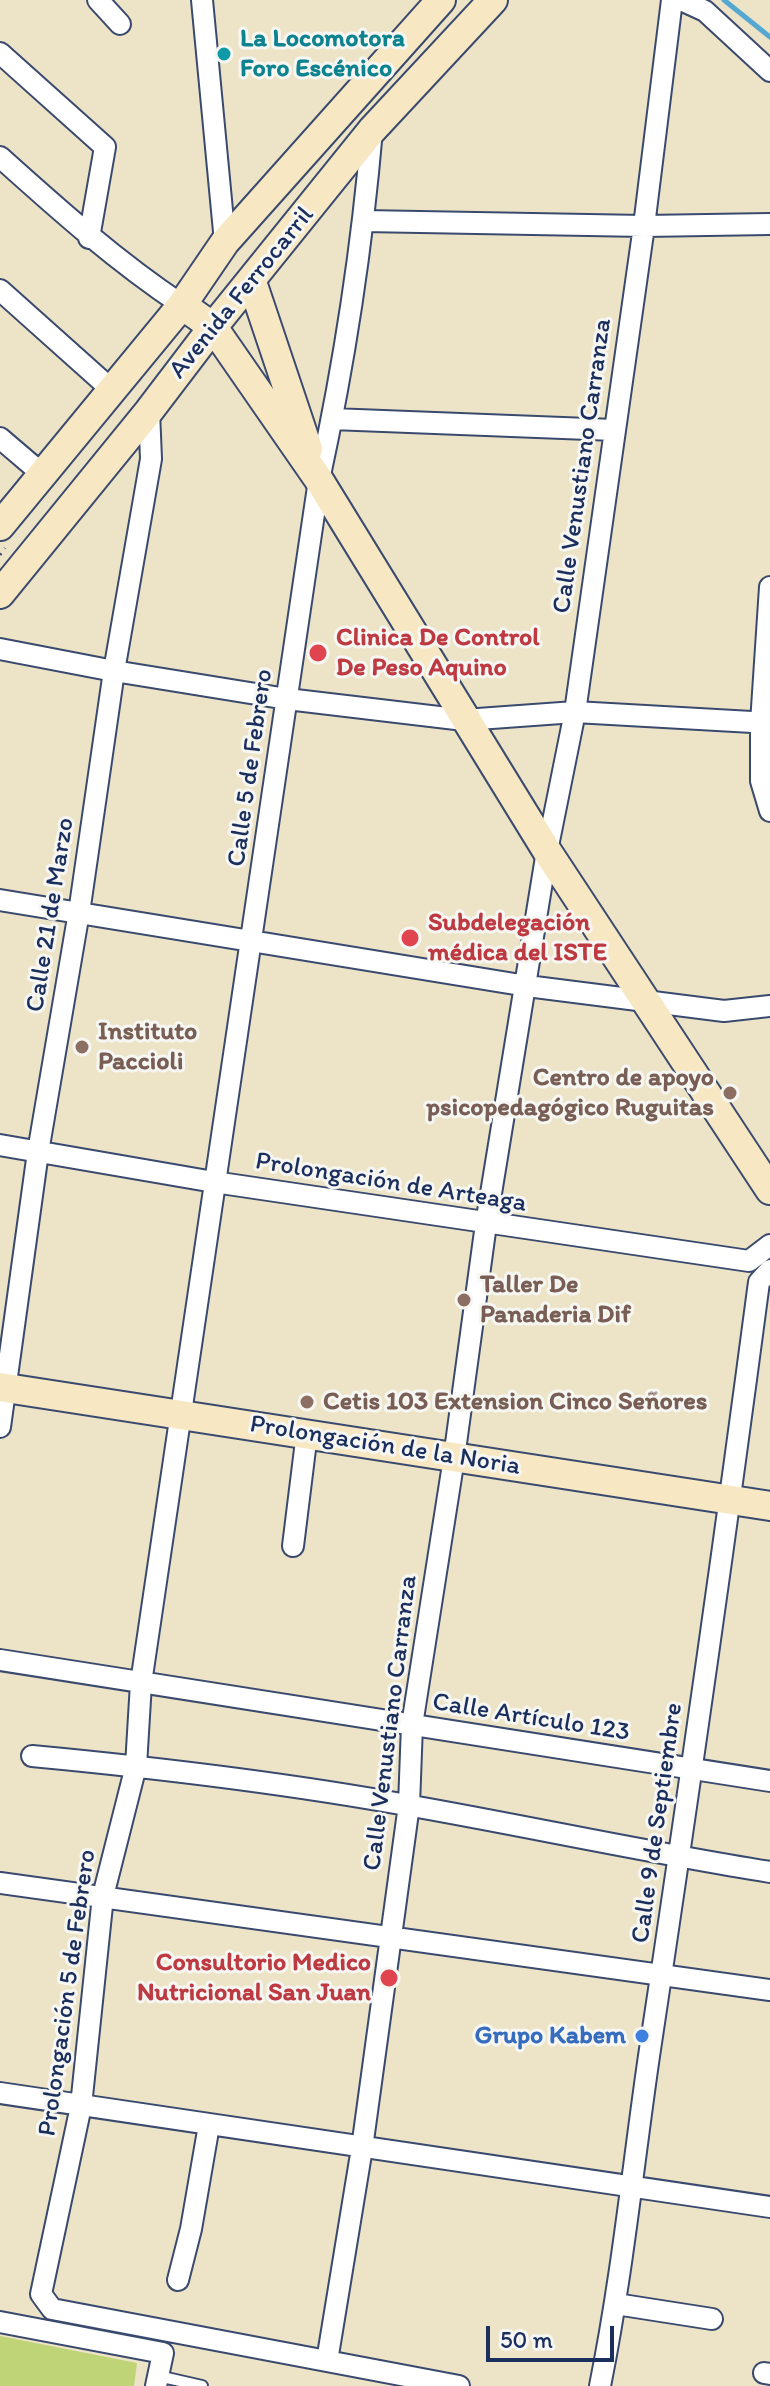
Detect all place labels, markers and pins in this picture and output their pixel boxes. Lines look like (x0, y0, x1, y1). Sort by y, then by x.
place label: La Locomotora Foro Escénico (240, 23, 405, 84)
marker: La Locomotora Foro Escénico (215, 45, 233, 63)
place label: Clinica De Control De Peso Aquino (336, 622, 540, 684)
marker: Clinica De Control De Peso Aquino (307, 642, 329, 664)
place label: Subdelegación médica del ISTE (428, 907, 607, 968)
marker: Subdelegación médica del ISTE (399, 927, 421, 949)
place label: Instituto Paccioli (98, 1016, 197, 1078)
marker: Instituto Paccioli (73, 1038, 91, 1056)
place label: Centro de apoyo psicopedagógico Ruguitas (426, 1062, 714, 1124)
marker: Centro de apoyo psicopedagógico Ruguitas (721, 1084, 739, 1102)
place label: Taller De Panaderia Dif (480, 1269, 631, 1330)
marker: Taller De Panaderia Dif (455, 1291, 473, 1309)
place label: Cetis 103 Extension Cinco Señores (323, 1386, 707, 1418)
marker: Cetis 103 Extension Cinco Señores (298, 1393, 316, 1411)
place label: Consultorio Medico Nutricional San Juan (137, 1947, 371, 2008)
marker: Consultorio Medico Nutricional San Juan (378, 1967, 400, 1989)
place label: Grupo Kabem (475, 2020, 626, 2052)
marker: Grupo Kabem (633, 2027, 651, 2045)

